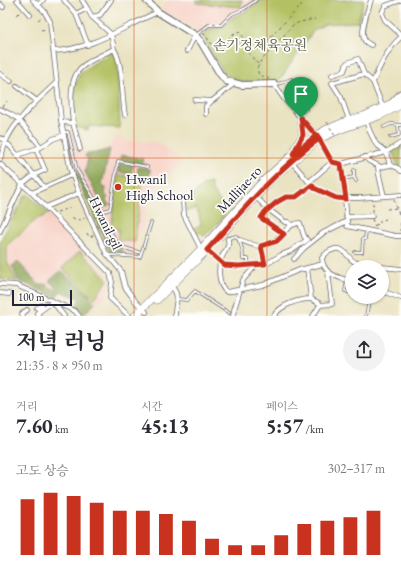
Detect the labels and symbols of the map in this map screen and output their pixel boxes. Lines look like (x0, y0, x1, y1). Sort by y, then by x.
park label: 손기정체육공원 (213, 36, 307, 54)
pin (284, 77, 318, 118)
street label: Mallijae-ro (213, 162, 265, 216)
place label: Hwanil High School (126, 170, 194, 204)
marker: Hwanil High School (113, 182, 123, 192)
street label: Hwanil-gil (85, 193, 127, 253)
scale bar (12, 288, 72, 307)

